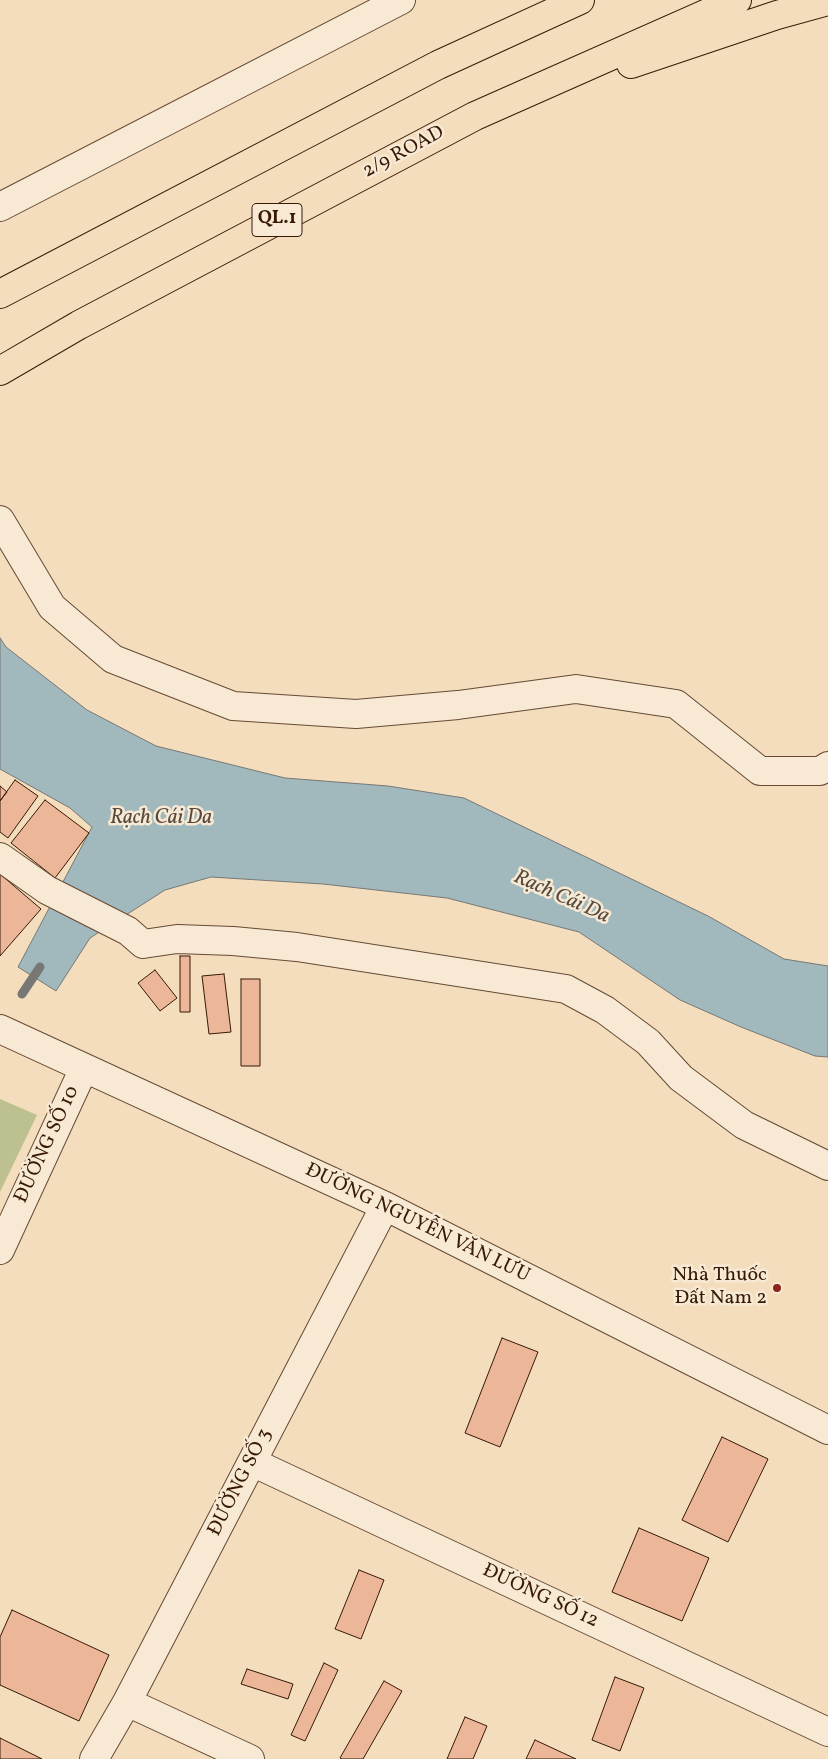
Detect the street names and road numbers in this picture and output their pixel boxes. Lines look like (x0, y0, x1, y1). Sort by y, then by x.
street label: 2/9 ROAD (359, 122, 449, 184)
road number: QL.1 (252, 204, 302, 236)
street label: ĐƯỜNG SỐ 10 (10, 1082, 86, 1208)
street label: ĐƯỜNG NGUYỄN VĂN LƯU (301, 1159, 533, 1289)
street label: ĐƯỜNG SỐ 3 (204, 1425, 278, 1541)
street label: ĐƯỜNG SỐ 12 (478, 1560, 602, 1634)

